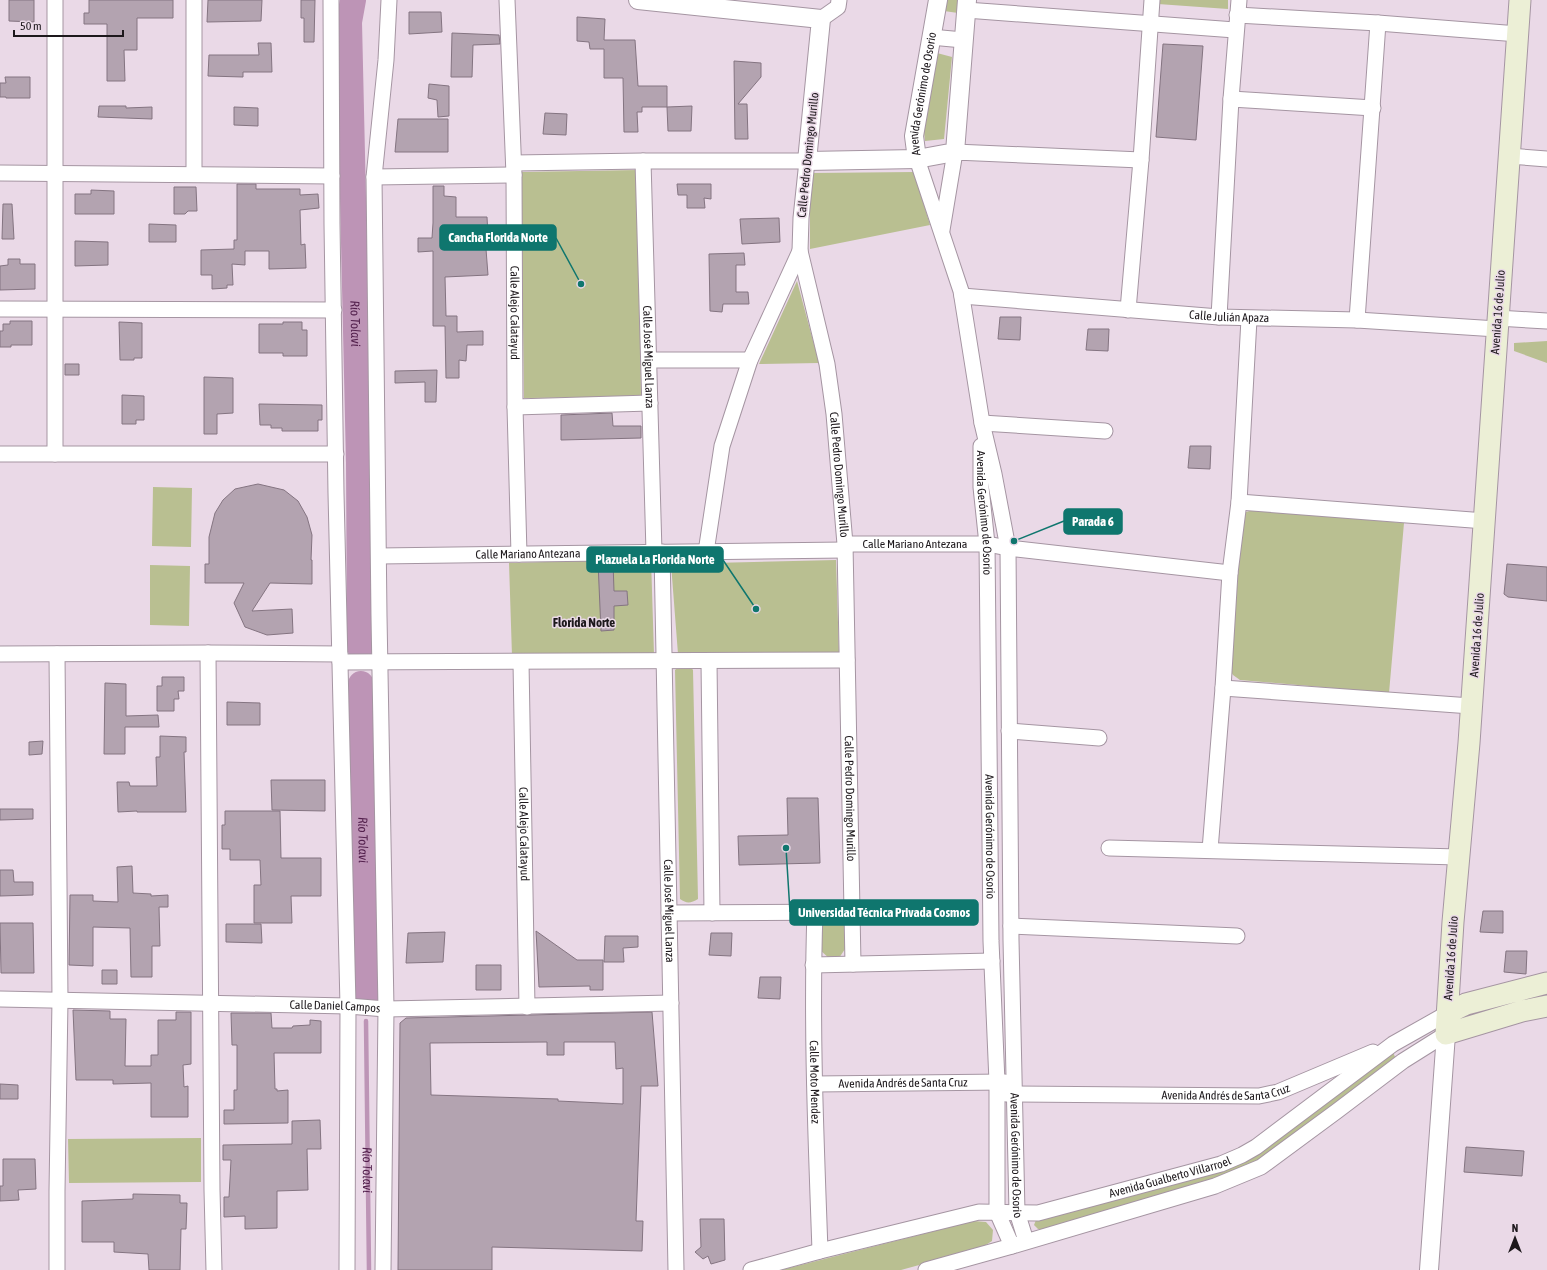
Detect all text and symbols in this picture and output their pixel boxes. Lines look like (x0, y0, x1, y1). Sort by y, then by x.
scale bar (14, 12, 123, 38)
text: 50 m (20, 19, 42, 33)
street label: Avenida Gerónimo de Osorio (907, 31, 939, 156)
street label: Calle Pedro Domingo Murillo (794, 91, 822, 218)
callout: Cancha Florida Norte (440, 225, 556, 250)
text: Cancha Florida Norte (448, 230, 548, 245)
street label: Calle Alejo Calatayud (507, 266, 522, 360)
street label: Avenida 16 de Julio (1488, 269, 1508, 355)
water label: Río Tolavi (348, 300, 364, 347)
street label: Calle José Miguel Lanza (640, 305, 657, 409)
street label: Calle Julián Apaza (1189, 308, 1269, 325)
street label: Calle Pedro Domingo Murillo (827, 411, 851, 538)
street label: Avenida Gerónimo de Osorio (974, 451, 994, 576)
callout: Parada 6 (1064, 509, 1122, 534)
text: Parada 6 (1072, 514, 1114, 529)
street label: Calle Mariano Antezana (863, 537, 967, 551)
street label: Calle Mariano Antezana (475, 546, 581, 562)
callout: Plazuela La Florida Norte (587, 547, 723, 572)
text: Plazuela La Florida Norte (595, 552, 715, 567)
street label: Avenida 16 de Julio (1467, 592, 1487, 678)
district label: Florida Norte (553, 615, 615, 630)
street label: Calle Pedro Domingo Murillo (842, 735, 858, 862)
street label: Avenida Gerónimo de Osorio (982, 774, 998, 900)
street label: Calle Alejo Calatayud (516, 787, 532, 881)
water label: Río Tolavi (356, 817, 371, 863)
street label: Calle José Miguel Lanza (661, 859, 677, 963)
callout: Universidad Técnica Privada Cosmos (790, 900, 978, 925)
text: Universidad Técnica Privada Cosmos (798, 905, 971, 920)
street label: Avenida 16 de Julio (1441, 915, 1461, 1001)
street label: Calle Daniel Campos (289, 998, 381, 1016)
street label: Calle Moto Mendez (807, 1040, 823, 1125)
street label: Avenida Andrés de Santa Cruz (838, 1075, 968, 1091)
street label: Avenida Andrés de Santa Cruz (1161, 1081, 1293, 1103)
street label: Avenida Gerónimo de Osorio (1007, 1093, 1026, 1220)
water label: Río Tolavi (360, 1147, 376, 1193)
street label: Avenida Gualberto Villarroel (1107, 1153, 1234, 1201)
north arrow (1495, 1218, 1535, 1258)
text: N (1512, 1222, 1518, 1234)

